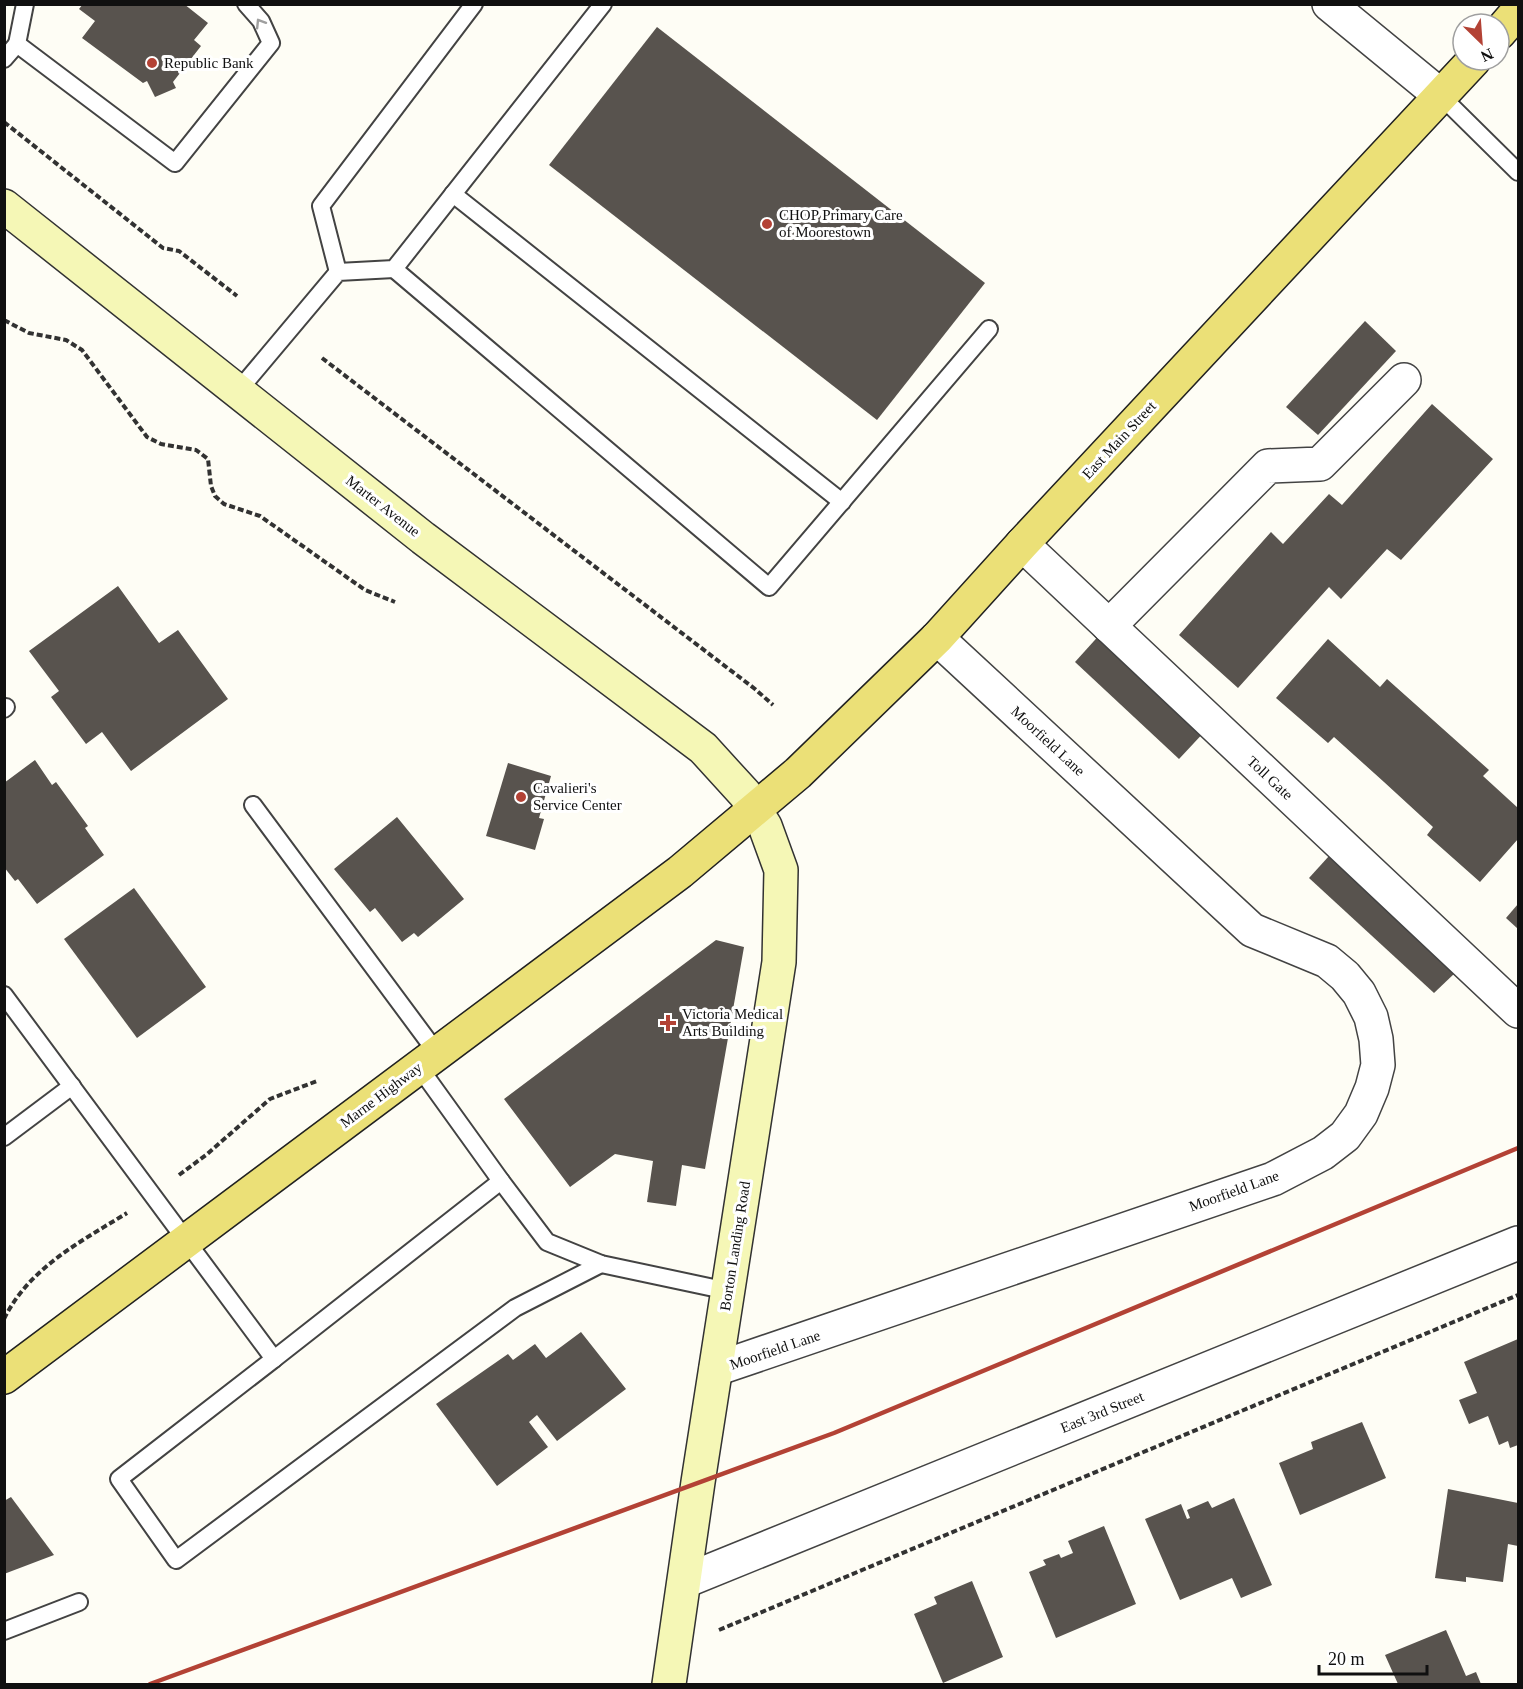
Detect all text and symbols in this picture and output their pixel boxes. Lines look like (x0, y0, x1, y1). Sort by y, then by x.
north arrow (1451, 12, 1511, 72)
one-way arrow (256, 19, 268, 29)
text: N (1478, 45, 1496, 65)
place label: Republic Bank (164, 55, 254, 71)
marker: Republic Bank (145, 56, 159, 70)
place label: CHOP Primary Care of Moorestown (779, 207, 903, 240)
marker: CHOP Primary Care of Moorestown (760, 217, 774, 231)
street label: East Main Street (1079, 397, 1160, 482)
street label: Marter Avenue (343, 472, 423, 540)
street label: Moorfield Lane (1008, 703, 1088, 779)
street label: Toll Gate (1244, 753, 1296, 803)
place label: Cavalieri's Service Center (533, 780, 622, 813)
marker: Cavalieri's Service Center (514, 790, 528, 804)
place label: Victoria Medical Arts Building (682, 1006, 783, 1039)
marker: Victoria Medical Arts Building (659, 1014, 677, 1032)
street label: Marne Highway (337, 1059, 425, 1131)
street label: Moorfield Lane (1187, 1167, 1281, 1215)
street label: Borton Landing Road (717, 1180, 753, 1312)
street label: Moorfield Lane (728, 1327, 823, 1373)
street label: East 3rd Street (1058, 1388, 1147, 1436)
scale bar (1319, 1638, 1427, 1676)
text: 20 m (1328, 1649, 1365, 1669)

